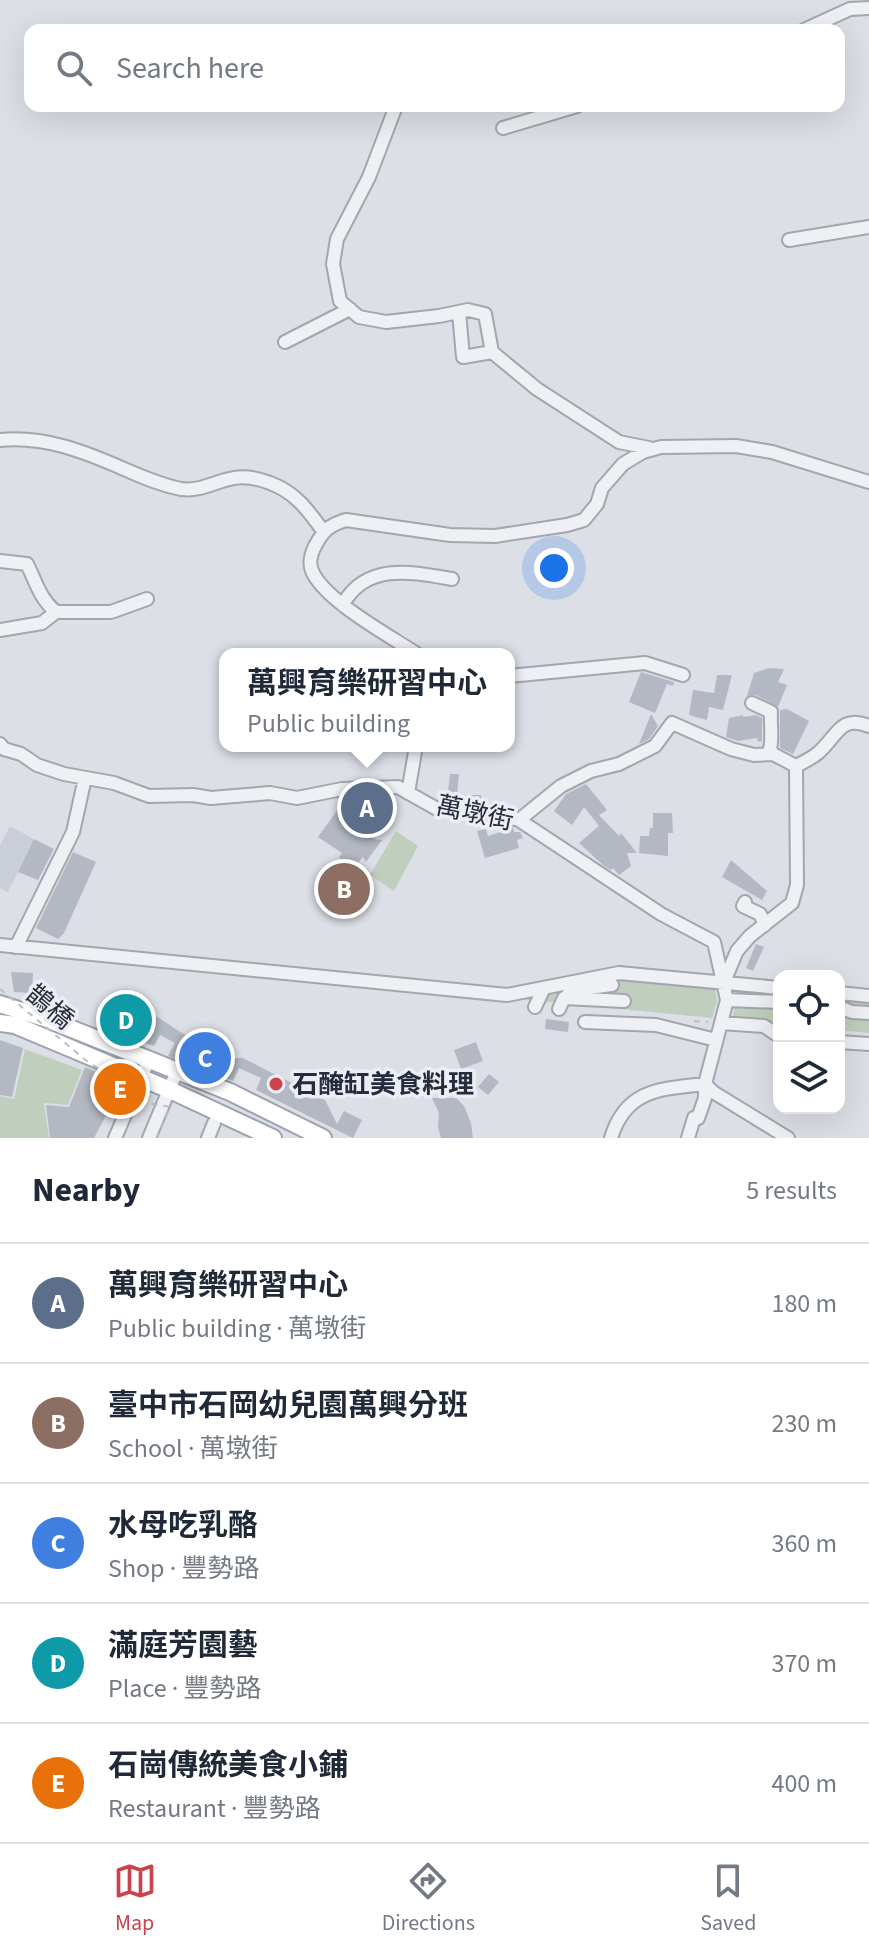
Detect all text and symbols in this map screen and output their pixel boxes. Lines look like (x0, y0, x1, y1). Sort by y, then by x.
search box (24, 24, 845, 112)
icon: search (52, 46, 96, 90)
text: Search here (116, 47, 264, 90)
your location (534, 548, 574, 588)
popup (219, 648, 515, 752)
text: 萬興育樂研習中心 (247, 662, 487, 705)
text: Public building (247, 705, 410, 742)
pin: A (341, 778, 393, 838)
street label: 萬墩街 (433, 787, 517, 839)
pin: B (318, 859, 370, 919)
map controls (773, 970, 845, 1114)
button: locate (773, 970, 845, 1042)
street label: 鵲橋 (18, 976, 82, 1038)
pin: D (100, 990, 152, 1050)
pin: C (179, 1028, 231, 1088)
button: layers (773, 1042, 845, 1114)
pin: E (94, 1059, 146, 1119)
place label: 石醃缸美食料理 (292, 1066, 474, 1103)
marker: 石醃缸美食料理 (267, 1075, 285, 1093)
text: Nearby (32, 1166, 140, 1215)
text: 5 results (746, 1172, 837, 1209)
text: 萬興育樂研習中心 (108, 1264, 348, 1307)
text: A (51, 1285, 65, 1322)
text: 180 m (771, 1285, 837, 1322)
text: Public building · 萬墩街 (108, 1310, 366, 1347)
text: 臺中市石岡幼兒園萬興分班 (108, 1384, 468, 1427)
text: B (50, 1405, 66, 1442)
text: 230 m (771, 1405, 837, 1442)
text: School · 萬墩街 (108, 1430, 278, 1467)
text: 水母吃乳酪 (108, 1504, 258, 1547)
text: C (50, 1525, 66, 1562)
text: 360 m (771, 1525, 837, 1562)
text: Shop · 豐勢路 (108, 1550, 259, 1587)
text: 滿庭芳園藝 (108, 1624, 258, 1667)
text: D (50, 1645, 66, 1682)
text: 370 m (771, 1645, 837, 1682)
text: Place · 豐勢路 (108, 1670, 262, 1707)
text: 石崗傳統美食小鋪 (108, 1744, 348, 1787)
text: E (51, 1765, 65, 1802)
text: 400 m (771, 1765, 837, 1802)
text: Restaurant · 豐勢路 (108, 1790, 321, 1827)
tab: Map (113, 1859, 157, 1939)
tab: Directions (382, 1859, 475, 1939)
tab: Saved (700, 1859, 756, 1939)

